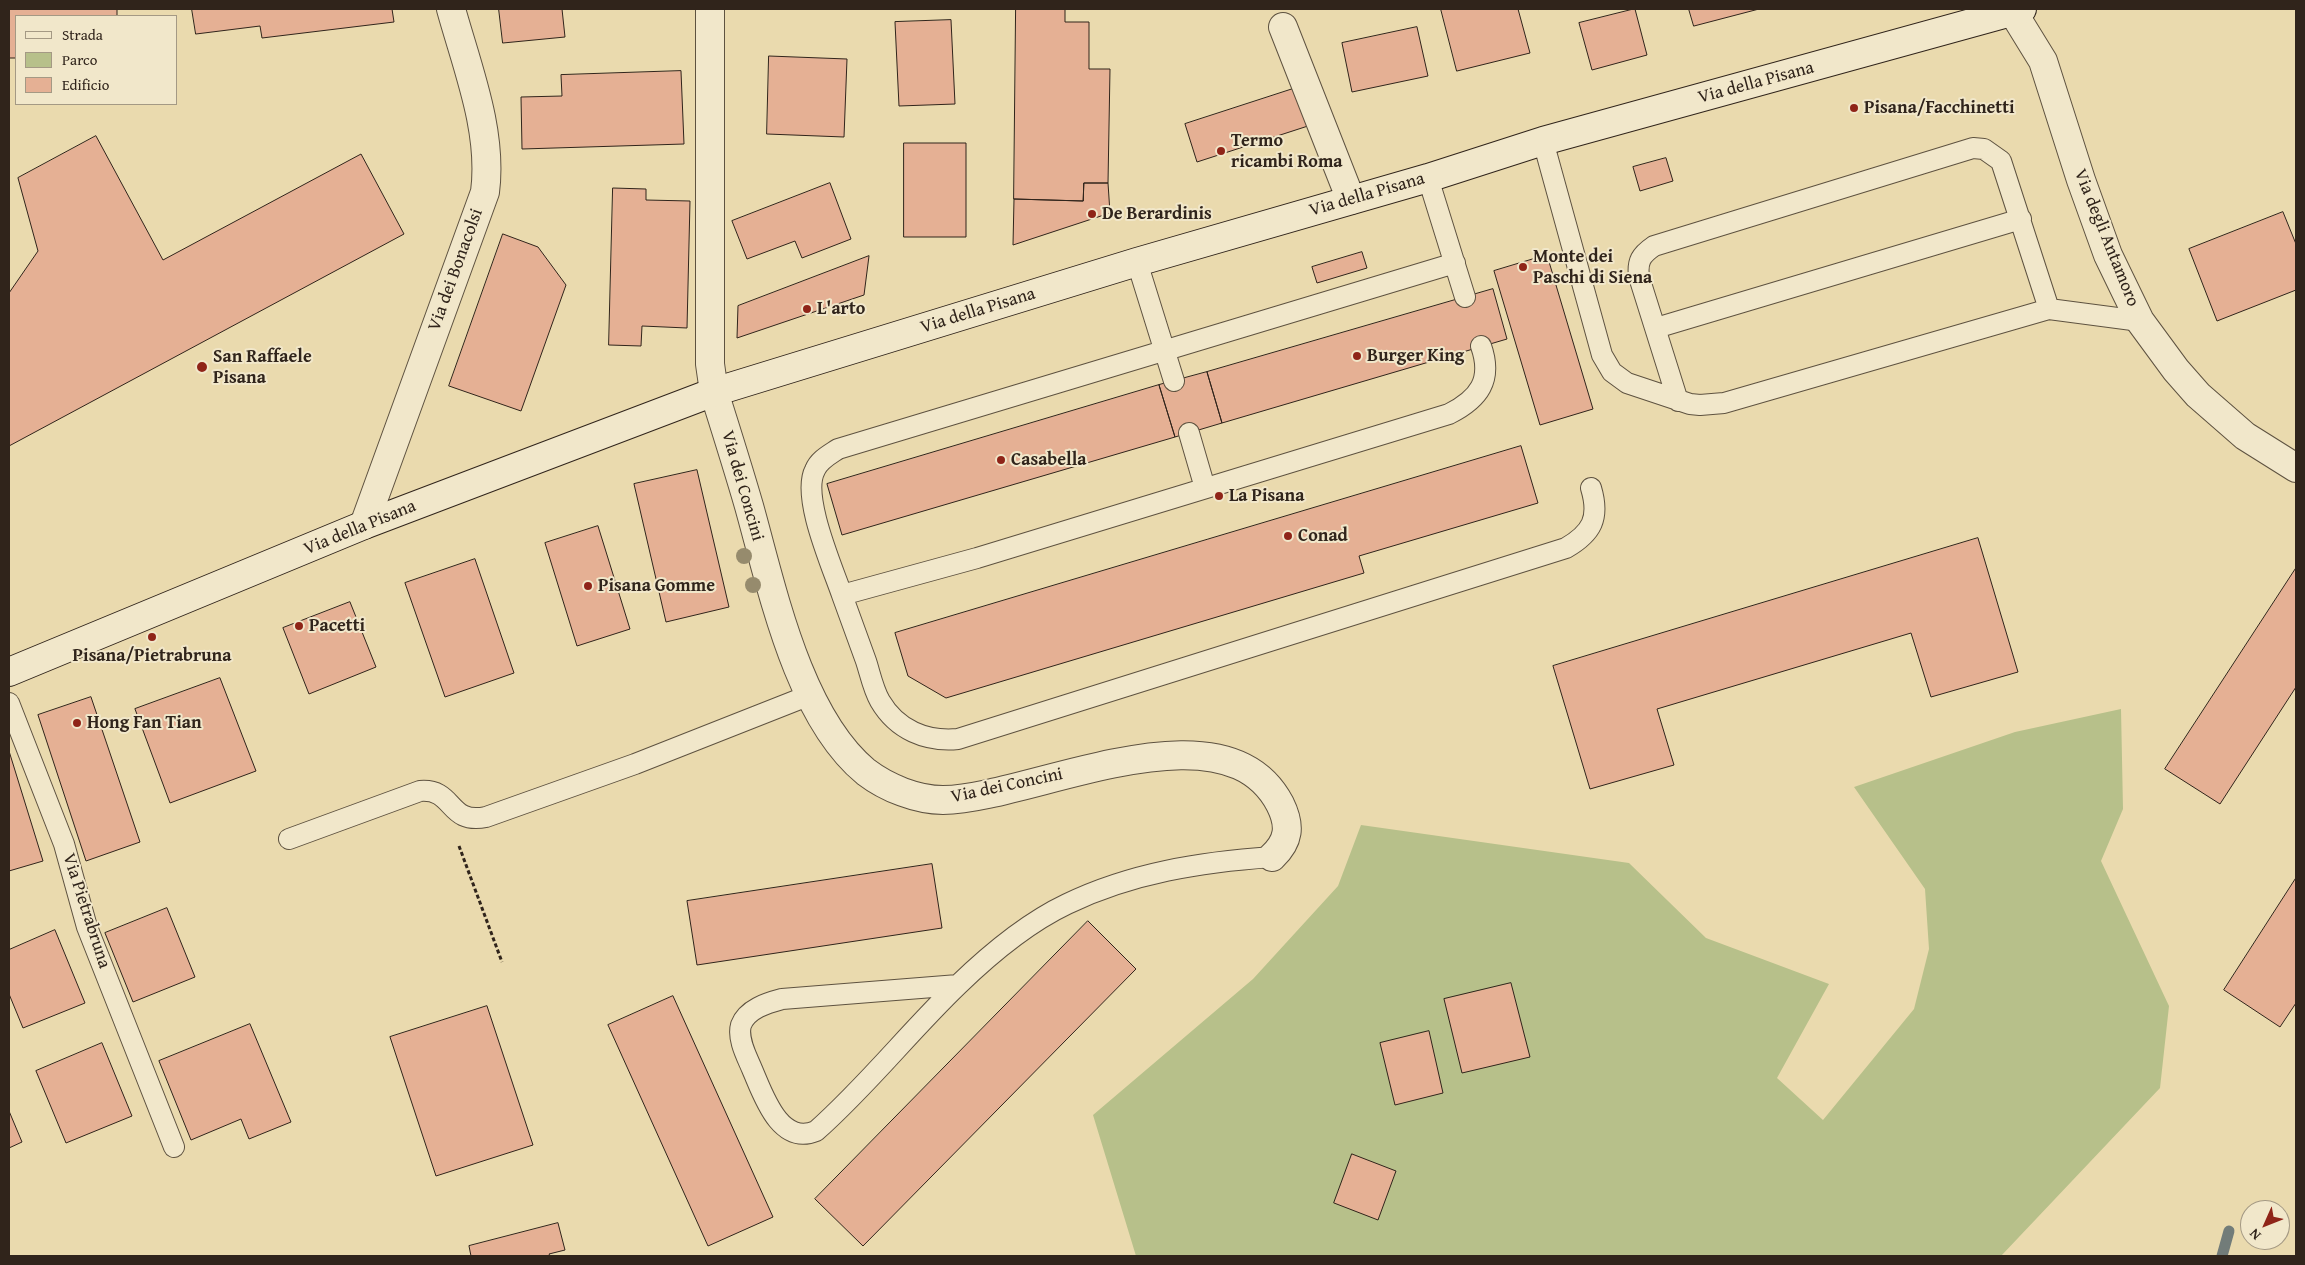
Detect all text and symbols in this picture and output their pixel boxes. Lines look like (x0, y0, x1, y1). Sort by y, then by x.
legend (15, 15, 178, 105)
text: Strada (62, 24, 103, 45)
text: Parco (62, 49, 97, 70)
street label: Via della Pisana (1696, 57, 1816, 109)
text: Edificio (62, 74, 109, 95)
place label: Pisana/Facchinetti (1864, 97, 2015, 119)
marker: Pisana/Facchinetti (1848, 102, 1860, 114)
place label: Termo ricambi Roma (1231, 130, 1343, 172)
marker: Termo ricambi Roma (1215, 145, 1227, 157)
street label: Via degli Antamoro (2069, 166, 2143, 310)
street label: Via della Pisana (1307, 168, 1427, 222)
place label: De Berardinis (1102, 203, 1212, 225)
street label: Via dei Bonacolsi (424, 206, 488, 334)
marker: De Berardinis (1086, 208, 1098, 220)
place label: Monte dei Paschi di Siena (1533, 246, 1652, 288)
marker: Monte dei Paschi di Siena (1517, 261, 1529, 273)
street label: Via della Pisana (918, 283, 1038, 339)
place label: L'arto (817, 298, 865, 320)
marker: L'arto (801, 303, 813, 315)
place label: Burger King (1367, 345, 1464, 367)
place label: San Raffaele Pisana (213, 346, 312, 388)
marker: Burger King (1351, 350, 1363, 362)
marker: San Raffaele Pisana (195, 360, 209, 374)
street label: Via dei Concini (716, 428, 768, 544)
place label: Casabella (1011, 449, 1086, 471)
marker: Casabella (995, 454, 1007, 466)
place label: La Pisana (1229, 485, 1304, 507)
marker: La Pisana (1213, 490, 1225, 502)
street label: Via della Pisana (301, 496, 419, 560)
place label: Conad (1298, 525, 1348, 547)
marker: Conad (1282, 530, 1294, 542)
place label: Pisana Gomme (598, 575, 715, 597)
marker: Pisana Gomme (582, 580, 594, 592)
place label: Pacetti (309, 615, 365, 637)
marker: Pacetti (293, 620, 305, 632)
marker: Pisana/Pietrabruna (146, 631, 158, 643)
place label: Pisana/Pietrabruna (73, 645, 231, 667)
place label: Hong Fan Tian (87, 712, 202, 734)
marker: Hong Fan Tian (71, 717, 83, 729)
street label: Via dei Concini (949, 764, 1065, 808)
street label: Via Pietrabruna (57, 851, 115, 971)
north arrow (2240, 1200, 2290, 1250)
text: N (2244, 1224, 2265, 1245)

